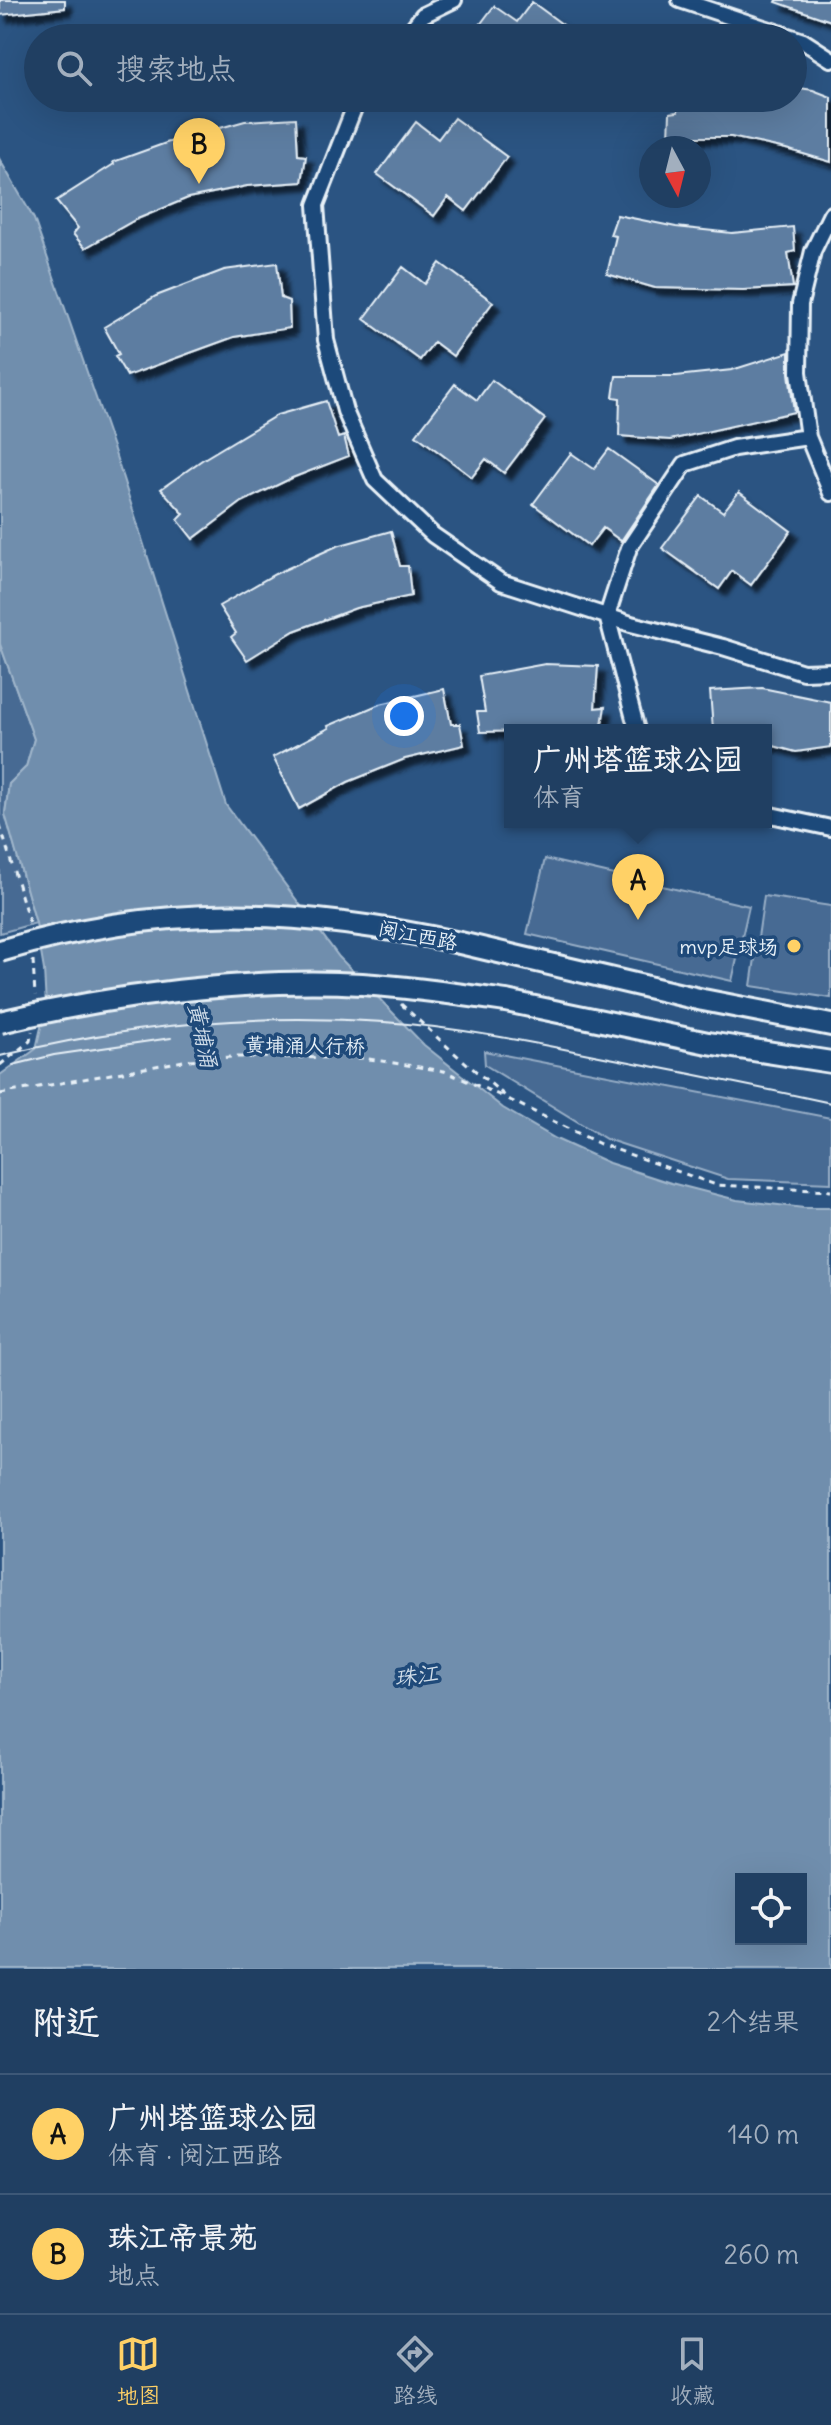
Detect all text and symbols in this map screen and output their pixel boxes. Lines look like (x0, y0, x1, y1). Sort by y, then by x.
search box (24, 24, 807, 112)
icon: search (52, 46, 96, 90)
text: 搜索地点 (116, 49, 236, 87)
pin: B (173, 118, 225, 184)
north arrow (639, 136, 711, 208)
your location (384, 696, 424, 736)
popup (504, 724, 772, 828)
text: 广州塔篮球公园 (533, 740, 743, 778)
text: 体育 (533, 780, 585, 813)
pin: A (612, 854, 664, 920)
street label: 阅江西路 (376, 915, 461, 955)
place label: mvp足球场 (680, 934, 778, 959)
marker: mvp足球场 (785, 937, 803, 955)
water label: 黄埔涌 (182, 1000, 224, 1071)
street label: 黄埔涌人行桥 (245, 1031, 365, 1059)
water label: 珠江 (392, 1658, 441, 1692)
map controls (735, 1873, 807, 1945)
button: locate (735, 1873, 807, 1945)
text: 附近 (32, 2000, 100, 2043)
text: 2个结果 (707, 2005, 799, 2038)
text: 广州塔篮球公园 (108, 2098, 318, 2136)
text: A (50, 2118, 66, 2151)
text: 140 m (728, 2118, 799, 2151)
text: 体育 · 阅江西路 (108, 2138, 282, 2171)
text: 珠江帝景苑 (108, 2218, 258, 2256)
text: B (49, 2238, 67, 2271)
text: 260 m (724, 2238, 799, 2271)
text: 地点 (108, 2258, 160, 2291)
tab: 地图 (116, 2332, 161, 2409)
tab: 路线 (393, 2332, 438, 2409)
tab: 收藏 (670, 2332, 715, 2409)

